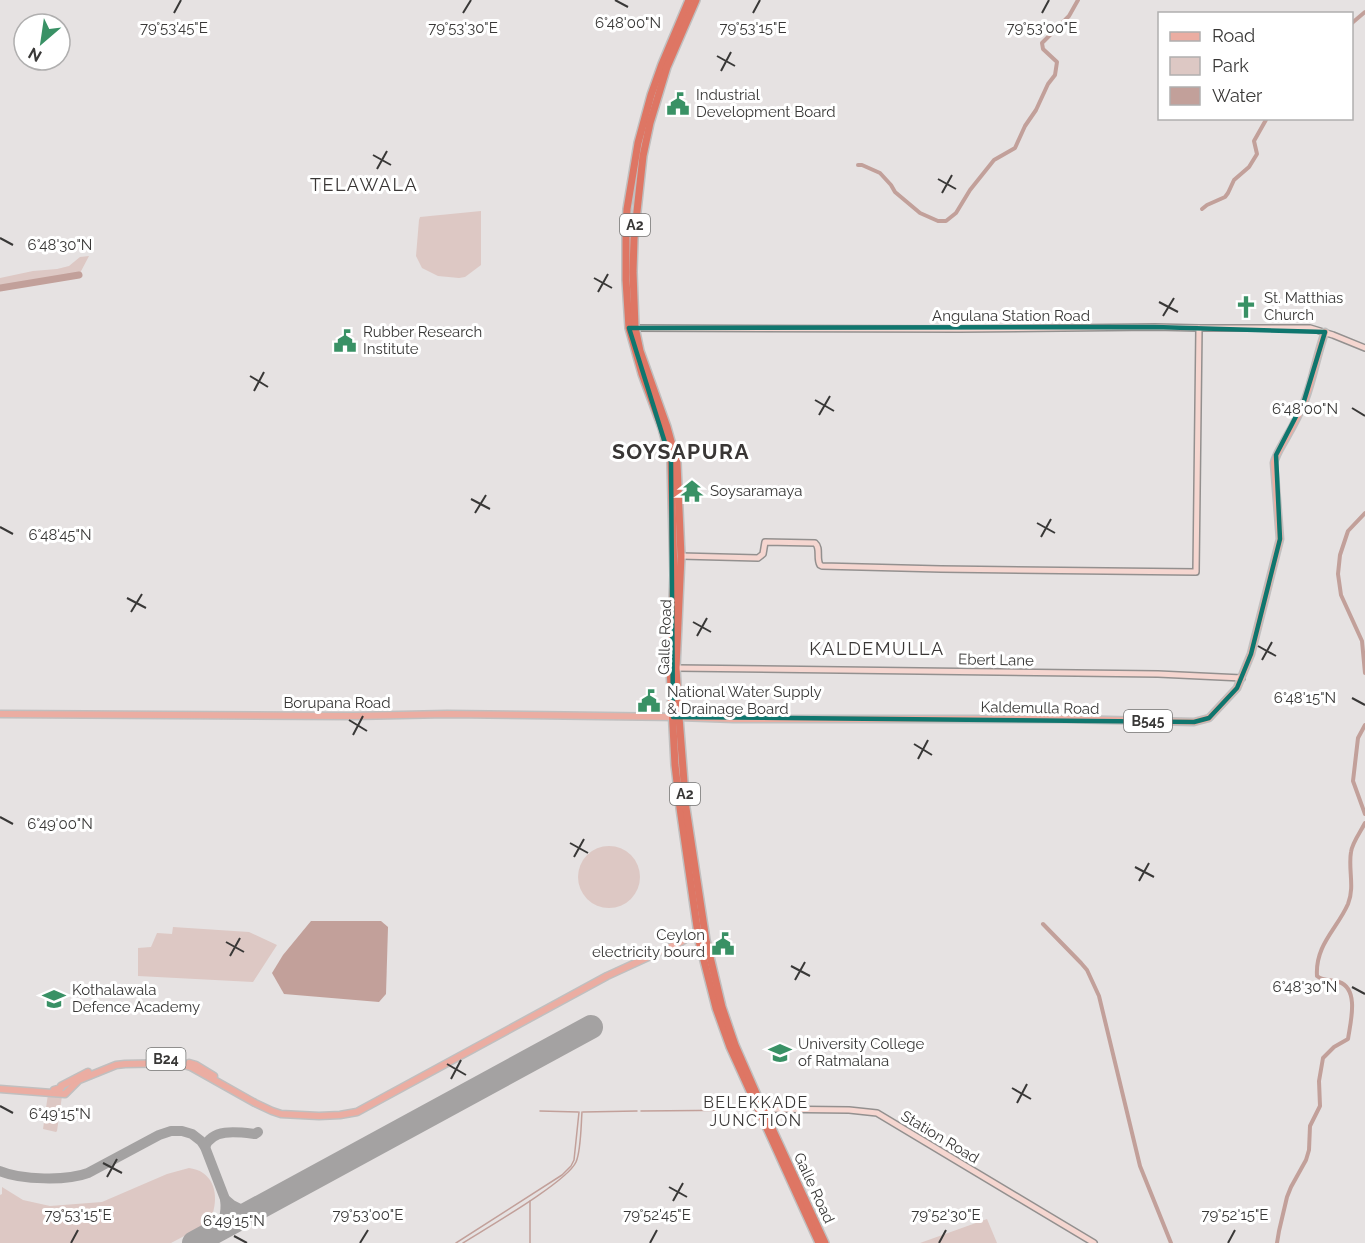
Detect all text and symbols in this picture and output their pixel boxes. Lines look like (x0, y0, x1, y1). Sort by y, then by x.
north arrow (12, 12, 72, 72)
legend (1158, 12, 1353, 120)
text: 6°48'00"N (595, 14, 661, 32)
text: 79°53'45"E (140, 19, 208, 37)
text: 79°53'30"E (428, 19, 498, 37)
text: 79°53'15"E (719, 19, 787, 37)
text: 79°53'00"E (1007, 19, 1077, 37)
text: Road (1212, 25, 1255, 46)
text: N (25, 43, 45, 66)
text: Park (1212, 55, 1249, 76)
text: Water (1212, 85, 1263, 106)
place label: Industrial Development Board (696, 86, 836, 121)
public building icon: Industrial Development Board (665, 91, 691, 117)
district label: TELAWALA (310, 174, 418, 195)
road number: A2 (620, 214, 650, 236)
text: 6°48'30"N (28, 236, 92, 254)
place label: St. Matthias Church (1264, 289, 1343, 324)
church icon: St. Matthias Church (1233, 294, 1259, 320)
street label: Angulana Station Road (932, 307, 1090, 325)
place label: Rubber Research Institute (363, 323, 482, 358)
public building icon: Rubber Research Institute (332, 328, 358, 354)
text: 6°48'00"N (1272, 400, 1338, 418)
district label: SOYSAPURA (612, 439, 750, 464)
temple icon: Soysaramaya (679, 478, 705, 504)
place label: Soysaramaya (710, 482, 802, 500)
text: 6°48'45"N (29, 526, 91, 544)
street label: Galle Road (655, 599, 675, 675)
district label: KALDEMULLA (809, 638, 945, 659)
street label: Ebert Lane (958, 650, 1034, 670)
place label: National Water Supply & Drainage Board (667, 683, 822, 718)
public building icon: National Water Supply & Drainage Board (636, 688, 662, 714)
text: 6°48'15"N (1274, 689, 1336, 707)
street label: Borupana Road (283, 694, 391, 712)
street label: Kaldemulla Road (980, 698, 1100, 718)
road number: B545 (1124, 710, 1172, 732)
road number: A2 (670, 783, 700, 805)
text: 6°49'00"N (27, 815, 93, 833)
place label: Ceylon electricity bourd (592, 926, 705, 961)
public building icon: Ceylon electricity bourd (710, 931, 736, 957)
text: 6°48'30"N (1273, 978, 1337, 996)
place label: Kothalawala Defence Academy (72, 981, 200, 1016)
school or university icon: Kothalawala Defence Academy (41, 986, 67, 1012)
place label: University College of Ratmalana (798, 1035, 925, 1070)
school or university icon: University College of Ratmalana (767, 1040, 793, 1066)
road number: B24 (146, 1048, 186, 1070)
district label: BELEKKADE JUNCTION (703, 1093, 809, 1130)
text: 6°49'15"N (29, 1105, 91, 1123)
street label: Station Road (898, 1107, 982, 1167)
street label: Galle Road (790, 1150, 838, 1226)
text: 79°53'15"E (44, 1206, 112, 1224)
text: 79°53'00"E (333, 1206, 403, 1224)
text: 79°52'45"E (623, 1206, 691, 1224)
text: 79°52'30"E (911, 1206, 981, 1224)
text: 79°52'15"E (1201, 1206, 1269, 1224)
text: 6°49'15"N (203, 1212, 265, 1230)

